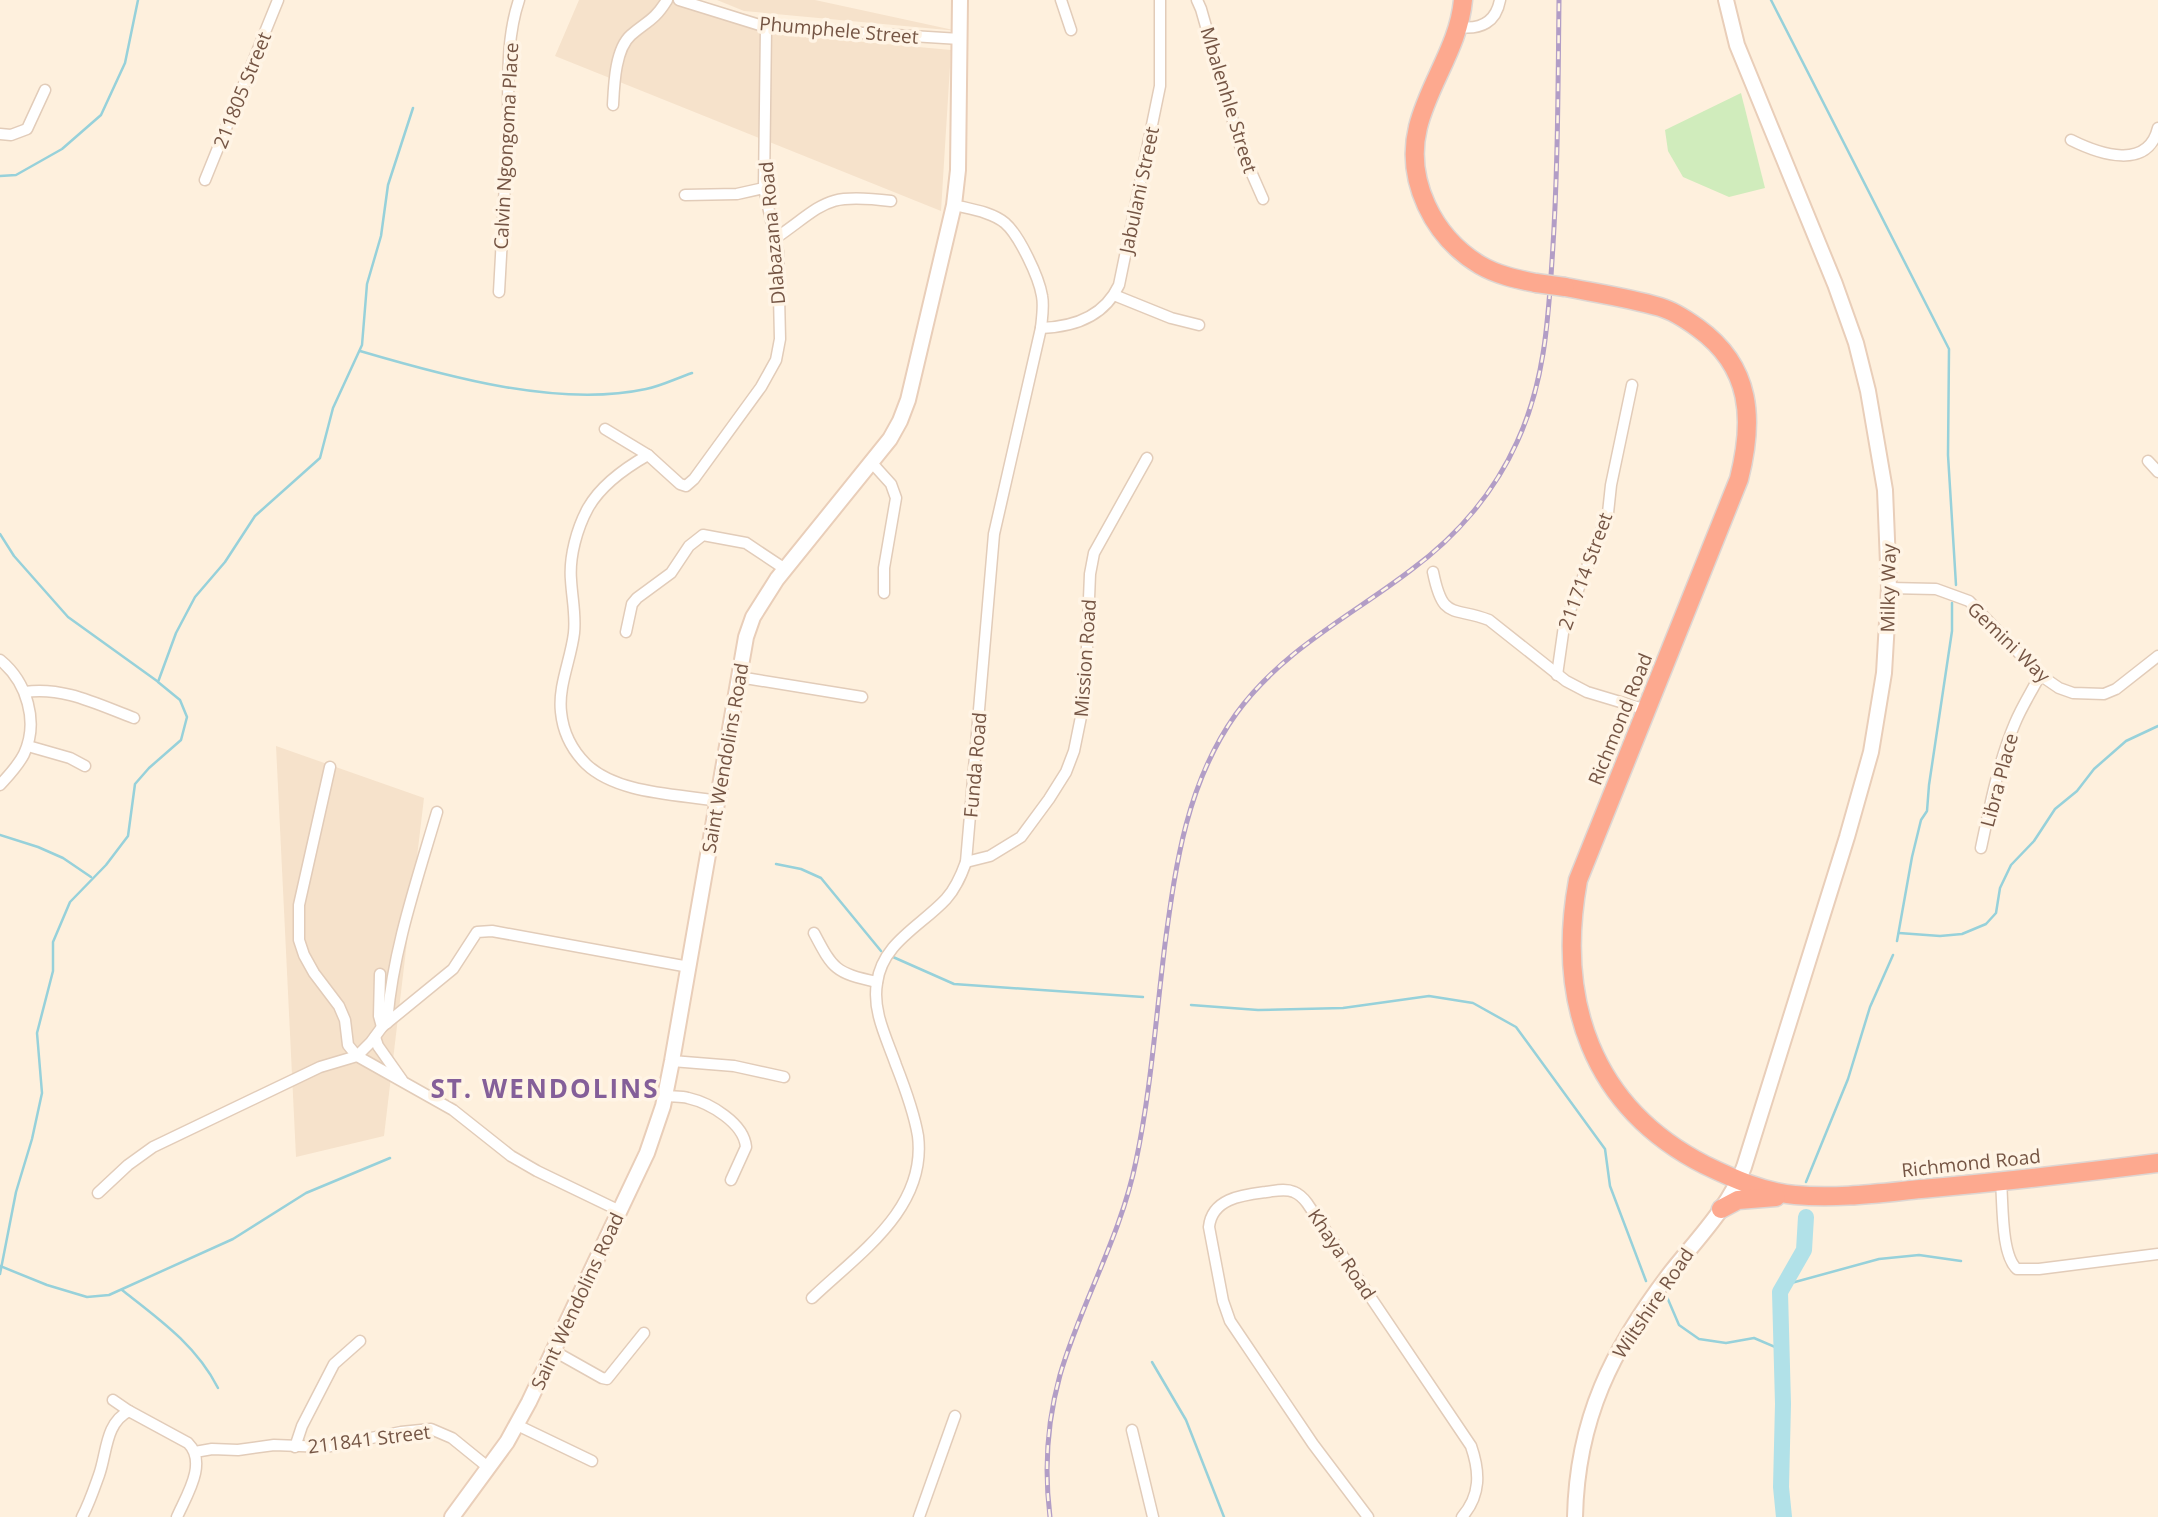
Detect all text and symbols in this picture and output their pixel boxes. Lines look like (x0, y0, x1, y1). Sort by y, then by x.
street label: Phumphele Street (758, 10, 920, 50)
street label: Mbalenhle Street (1194, 24, 1264, 176)
street label: 211805 Street (207, 28, 277, 152)
street label: Calvin Ngongoma Place (488, 42, 524, 250)
street label: Jabulani Street (1112, 124, 1165, 258)
street label: Dlabazana Road (753, 160, 791, 306)
street label: 211714 Street (1552, 508, 1618, 633)
street label: Milky Way (1874, 543, 1902, 633)
street label: Gemini Way (1962, 596, 2056, 688)
street label: Mission Road (1068, 598, 1102, 718)
street label: Richmond Road (1582, 649, 1658, 789)
street label: Saint Wendolins Road (695, 661, 755, 855)
street label: Funda Road (957, 711, 993, 819)
street label: Libra Place (1974, 730, 2024, 830)
district label: ST. WENDOLINS (430, 1070, 660, 1106)
street label: Richmond Road (1900, 1143, 2042, 1183)
street label: Khaya Road (1302, 1204, 1382, 1304)
street label: Saint Wendolins Road (525, 1208, 629, 1394)
street label: Wiltshire Road (1606, 1243, 1700, 1363)
street label: 211841 Street (306, 1419, 432, 1459)

